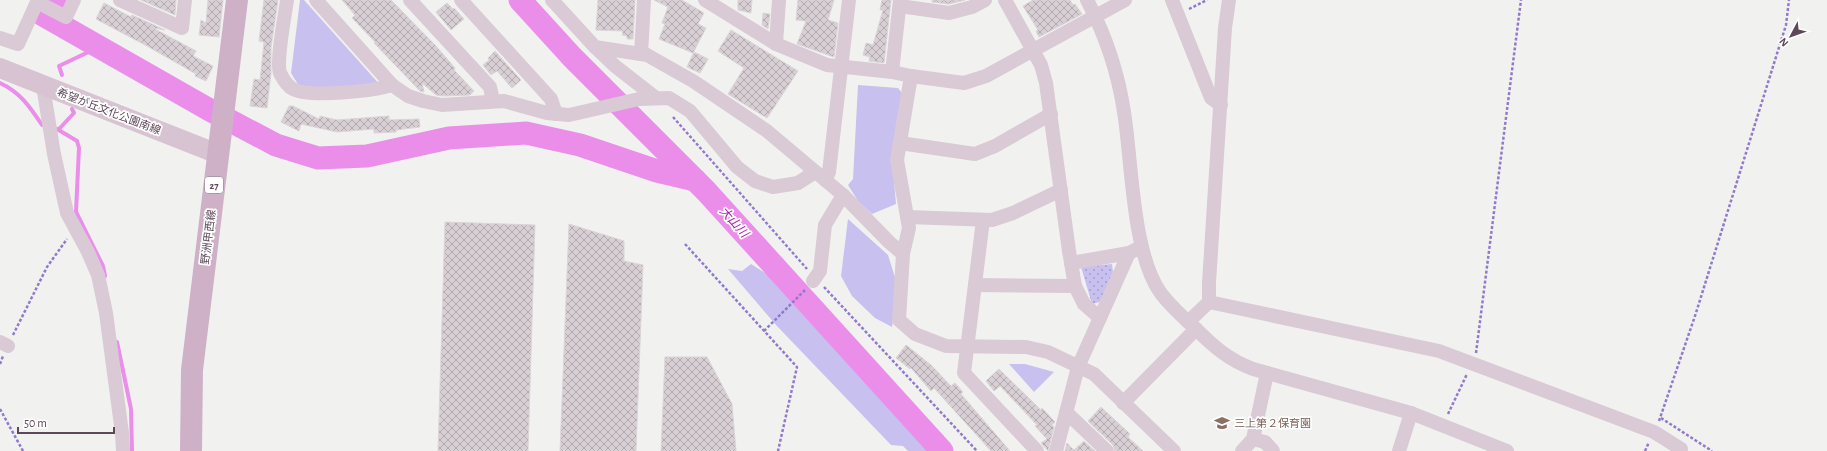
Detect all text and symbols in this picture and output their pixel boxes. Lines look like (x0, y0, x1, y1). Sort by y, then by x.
north arrow (1771, 16, 1811, 56)
text: N (1777, 36, 1790, 49)
street label: 希望が丘文化公園南線 (56, 86, 162, 136)
road number: 27 (205, 177, 223, 193)
water label: 大山川 (717, 204, 753, 241)
street label: 野洲甲西線 (199, 209, 217, 265)
scale bar (18, 409, 114, 435)
school or university icon: 三上第２保育園 (1213, 414, 1231, 432)
text: 50 m (24, 417, 47, 429)
place label: 三上第２保育園 (1234, 417, 1311, 429)

